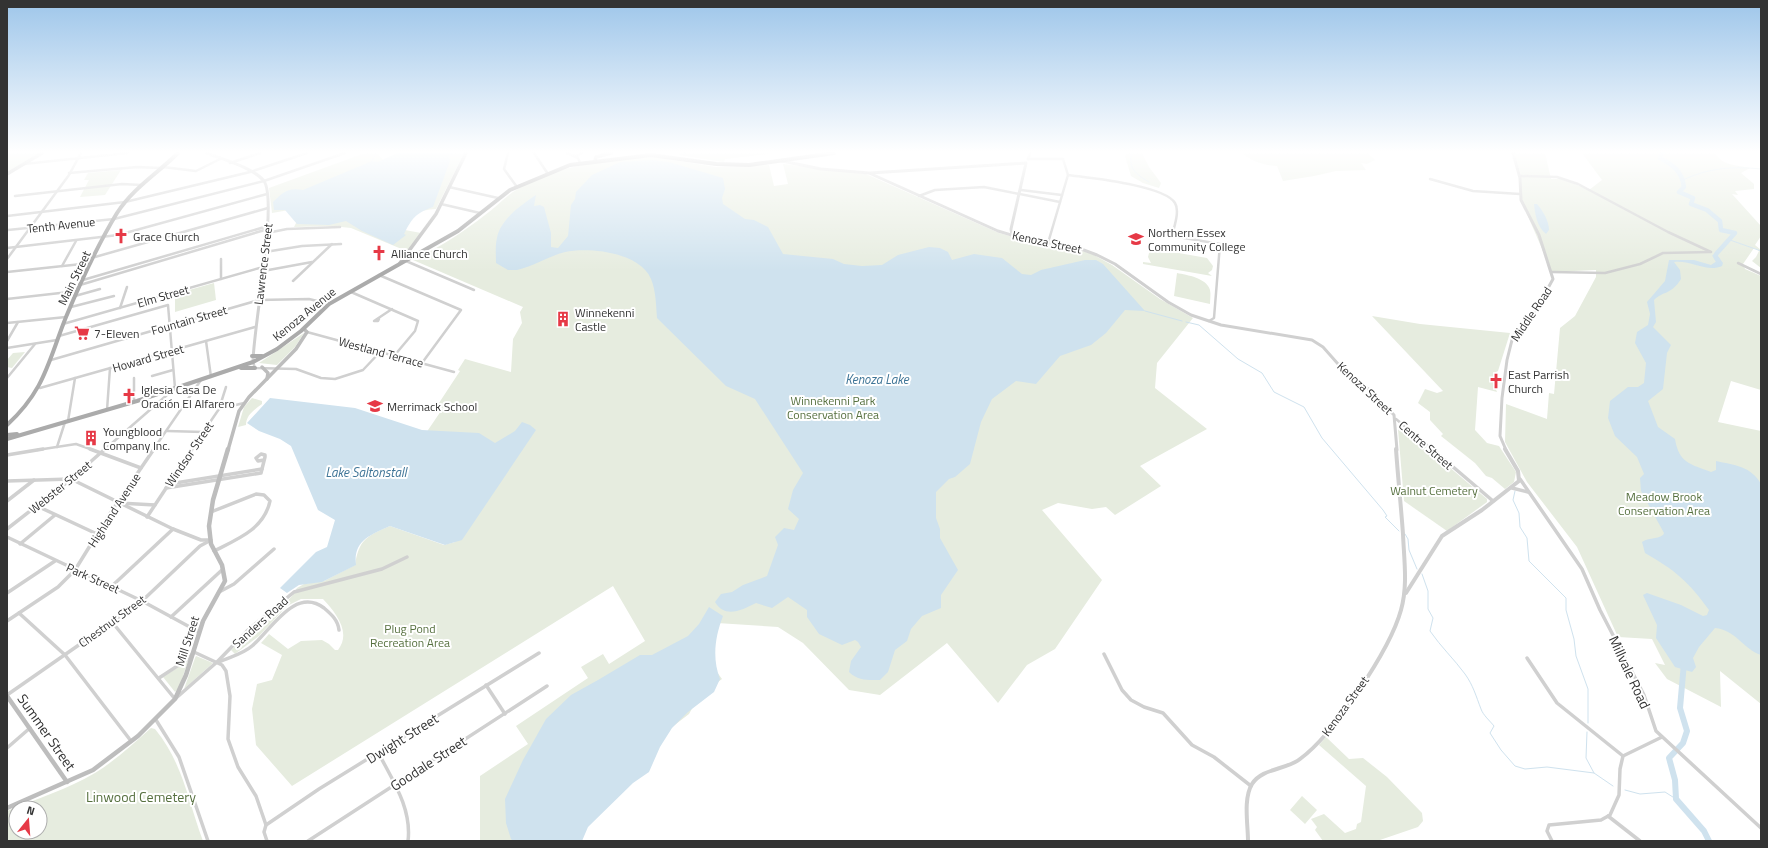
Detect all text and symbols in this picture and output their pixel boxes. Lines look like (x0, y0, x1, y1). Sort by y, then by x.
street label: Tenth Avenue (26, 212, 96, 238)
street label: Lawrence Street (249, 221, 278, 306)
place label: Northern Essex Community College (1148, 223, 1245, 256)
street label: Kenoza Street (1011, 225, 1084, 259)
church icon: Grace Church (112, 227, 130, 245)
place label: Grace Church (133, 227, 199, 246)
school or university icon: Northern Essex Community College (1127, 230, 1145, 248)
church icon: Alliance Church (370, 244, 388, 262)
place label: Alliance Church (391, 244, 468, 263)
street label: Main Street (53, 247, 96, 309)
street label: Elm Street (135, 279, 192, 312)
street label: Kenoza Avenue (268, 282, 340, 346)
street label: Middle Road (1506, 283, 1556, 345)
street label: Fountain Street (149, 300, 230, 340)
place label: Winnekenni Castle (575, 303, 634, 336)
building icon: Winnekenni Castle (554, 310, 572, 328)
supermarket icon: 7-Eleven (73, 324, 91, 342)
place label: 7-Eleven (94, 324, 140, 343)
street label: Westland Terrace (336, 332, 426, 372)
street label: Howard Street (110, 339, 187, 377)
street label: Kenoza Street (1333, 357, 1398, 420)
place label: East Parrish Church (1508, 365, 1569, 398)
water label: Kenoza Lake (845, 369, 910, 389)
church icon: East Parrish Church (1487, 372, 1505, 390)
place label: Iglesia Casa De Oración El Alfarero (141, 380, 235, 413)
church icon: Iglesia Casa De Oración El Alfarero (120, 387, 138, 405)
park label: Winnekenni Park Conservation Area (787, 391, 879, 424)
school or university icon: Merrimack School (366, 397, 384, 415)
place label: Merrimack School (387, 397, 477, 416)
street label: Centre Street (1395, 416, 1458, 475)
street label: Windsor Street (160, 417, 218, 491)
place label: Youngblood Company Inc. (103, 422, 170, 455)
building icon: Youngblood Company Inc. (82, 429, 100, 447)
street label: Webster Street (24, 455, 96, 518)
water label: Lake Saltonstall (325, 462, 409, 482)
street label: Highland Avenue (83, 469, 145, 551)
park label: Walnut Cemetery (1390, 481, 1478, 500)
park label: Meadow Brook Conservation Area (1618, 487, 1710, 520)
street label: Park Street (63, 558, 123, 598)
street label: Chestnut Street (74, 590, 150, 652)
street label: Sanders Road (228, 592, 292, 652)
street label: Mill Street (170, 613, 204, 669)
park label: Plug Pond Recreation Area (370, 619, 450, 652)
street label: Millvale Road (1604, 632, 1656, 712)
street label: Kenoza Street (1317, 671, 1374, 740)
street label: Summer Street (13, 689, 81, 775)
street label: Dwight Street (362, 707, 442, 769)
street label: Goodale Street (386, 730, 470, 796)
park label: Linwood Cemetery (86, 786, 196, 807)
north arrow (8, 800, 48, 840)
text: N (25, 802, 37, 819)

